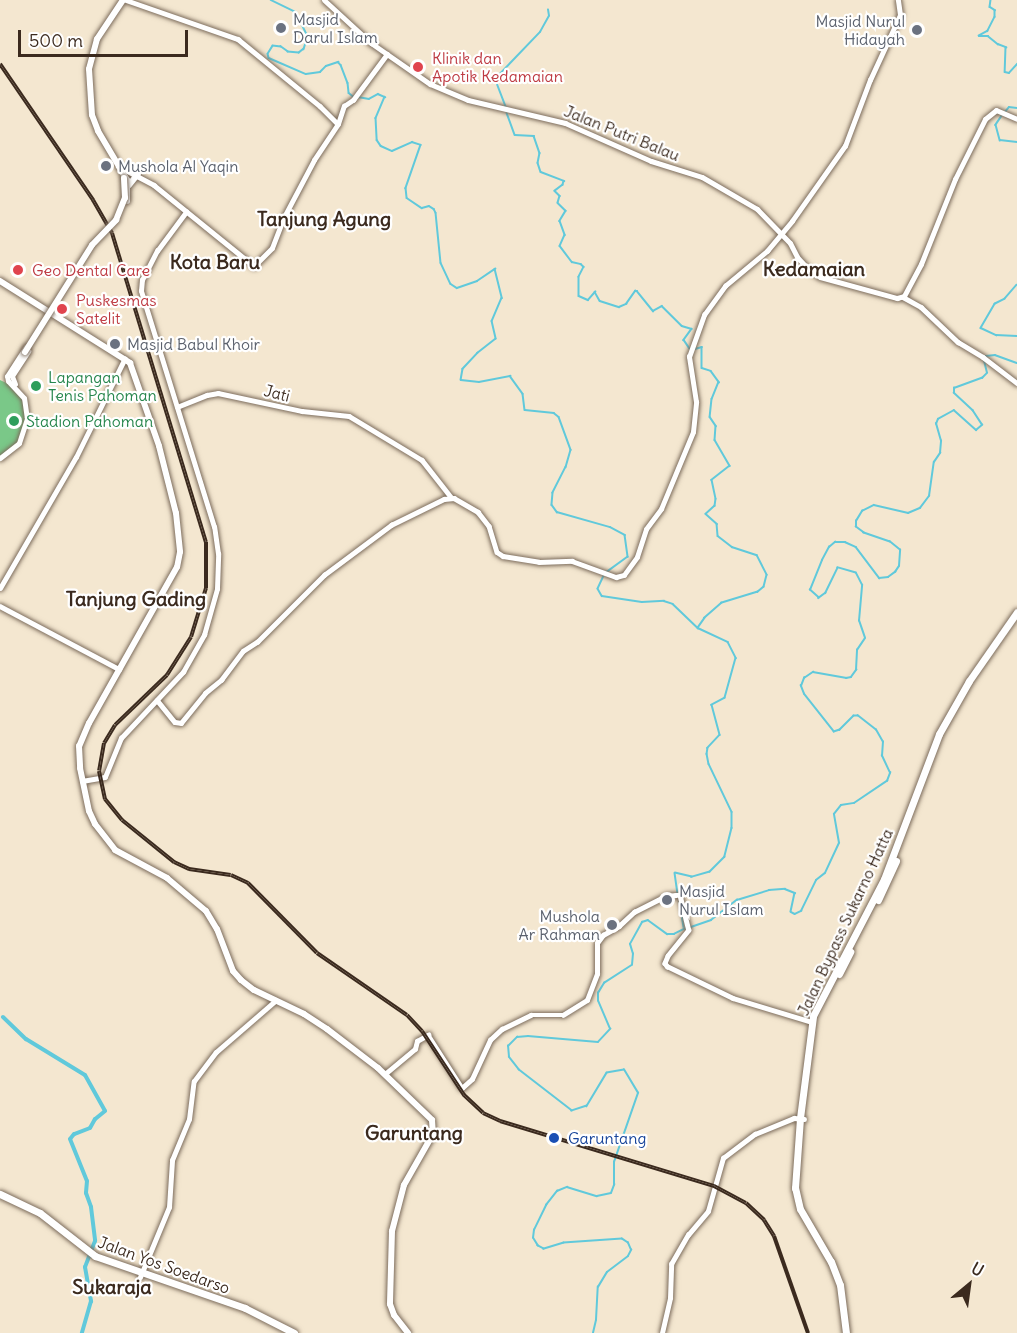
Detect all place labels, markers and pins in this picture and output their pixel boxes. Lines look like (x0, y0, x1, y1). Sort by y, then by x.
place label: Masjid Darul Islam (293, 9, 378, 47)
place label: Masjid Nurul Hidayah (816, 11, 905, 49)
marker: Masjid Darul Islam (274, 21, 288, 35)
marker: Masjid Nurul Hidayah (910, 23, 924, 37)
place label: Klinik dan Apotik Kedamaian (432, 48, 563, 86)
marker: Klinik dan Apotik Kedamaian (409, 58, 427, 76)
place label: Mushola Al Yaqin (118, 156, 238, 176)
marker: Mushola Al Yaqin (99, 159, 113, 173)
place label: Geo Dental Care (32, 260, 150, 280)
marker: Geo Dental Care (9, 261, 27, 279)
place label: Puskesmas Satelit (76, 290, 157, 328)
marker: Puskesmas Satelit (53, 300, 71, 318)
place label: Masjid Babul Khoir (127, 334, 260, 354)
marker: Masjid Babul Khoir (108, 337, 122, 351)
place label: Lapangan Tenis Pahoman (48, 367, 157, 405)
marker: Lapangan Tenis Pahoman (29, 379, 43, 393)
place label: Stadion Pahoman (26, 411, 153, 431)
marker: Stadion Pahoman (7, 414, 21, 428)
place label: Masjid Nurul Islam (679, 881, 764, 919)
marker: Masjid Nurul Islam (660, 893, 674, 907)
place label: Mushola Ar Rahman (518, 906, 600, 944)
marker: Mushola Ar Rahman (605, 918, 619, 932)
place label: Garuntang (568, 1128, 646, 1148)
marker: Garuntang (545, 1129, 563, 1147)

